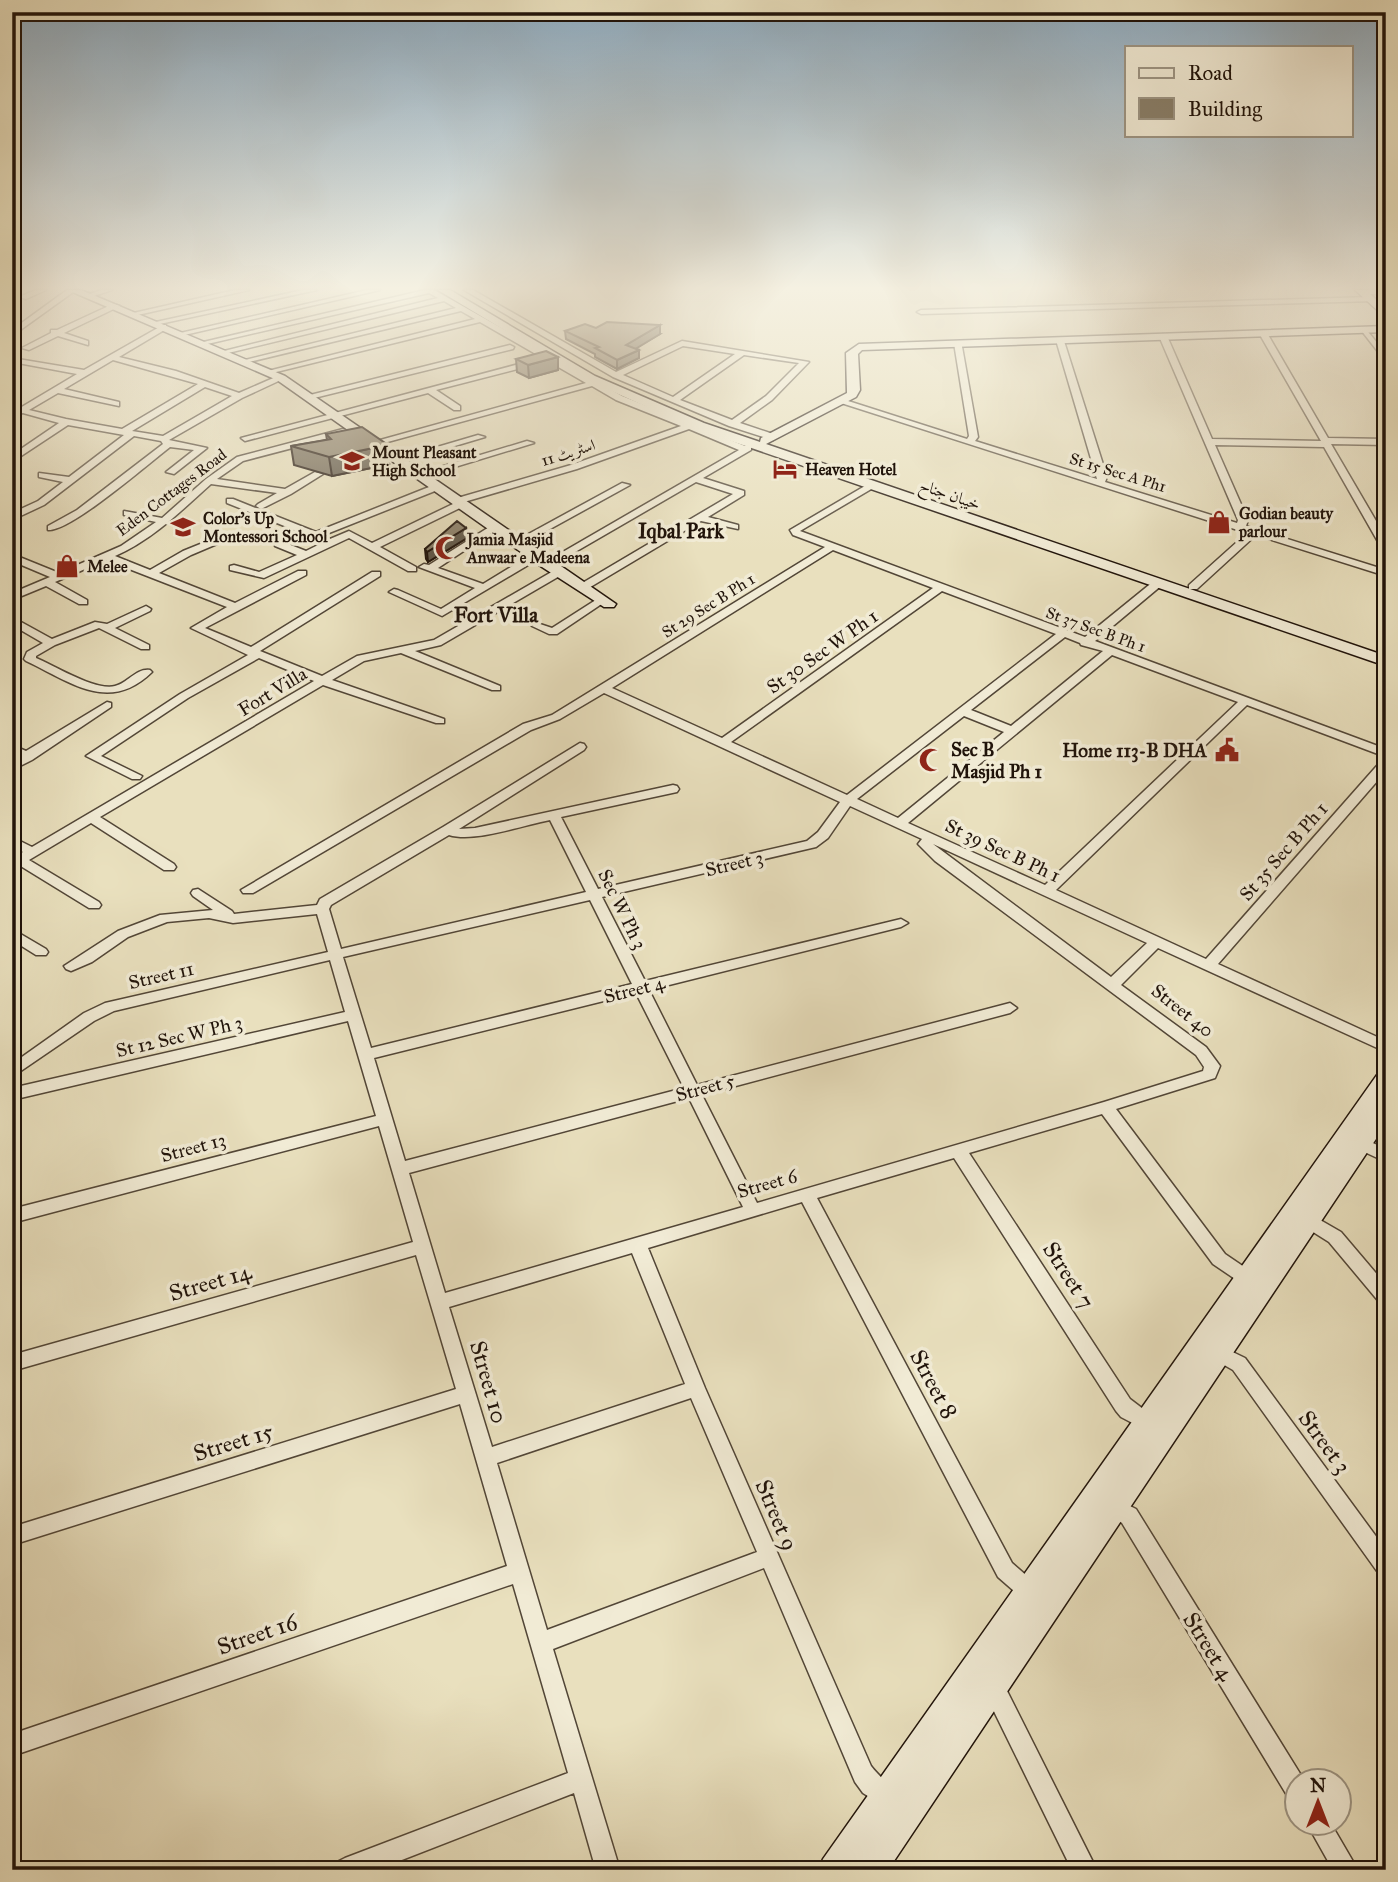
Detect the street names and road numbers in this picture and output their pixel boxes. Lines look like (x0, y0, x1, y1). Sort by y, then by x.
street label: اسٹریٹ 11 (539, 435, 598, 471)
street label: Eden Cottages Road (112, 445, 231, 541)
street label: St 15 Sec A Ph1 (1067, 449, 1168, 496)
street label: خیبان جناح (915, 475, 983, 518)
street label: St 29 Sec B Ph 1 (658, 569, 758, 642)
street label: St 37 Sec B Ph 1 (1043, 603, 1148, 656)
street label: St 30 Sec W Ph 1 (762, 605, 882, 698)
street label: Fort Villa (234, 661, 312, 721)
street label: St 35 Sec B Ph 1 (1234, 797, 1332, 905)
street label: St 39 Sec B Ph 1 (942, 814, 1064, 887)
street label: Street 3 (703, 846, 765, 881)
street label: Sec W Ph 3 (593, 865, 652, 953)
street label: Street 11 (126, 957, 196, 994)
street label: Street 4 (601, 971, 667, 1008)
street label: Street 40 (1147, 979, 1219, 1042)
street label: St 12 Sec W Ph 3 (114, 1011, 245, 1062)
street label: Street 5 (673, 1069, 737, 1106)
street label: Street 13 (158, 1128, 228, 1167)
street label: Street 6 (735, 1164, 801, 1203)
street label: Street 7 (1037, 1236, 1101, 1314)
street label: Street 14 (166, 1257, 255, 1307)
street label: Street 10 (464, 1338, 514, 1426)
street label: Street 8 (904, 1345, 964, 1423)
street label: Street 3 (1293, 1405, 1357, 1479)
street label: Street 15 (190, 1417, 276, 1467)
street label: Street 9 (750, 1475, 804, 1555)
street label: Street 16 (213, 1607, 302, 1661)
street label: Street 4 (1177, 1607, 1241, 1686)

